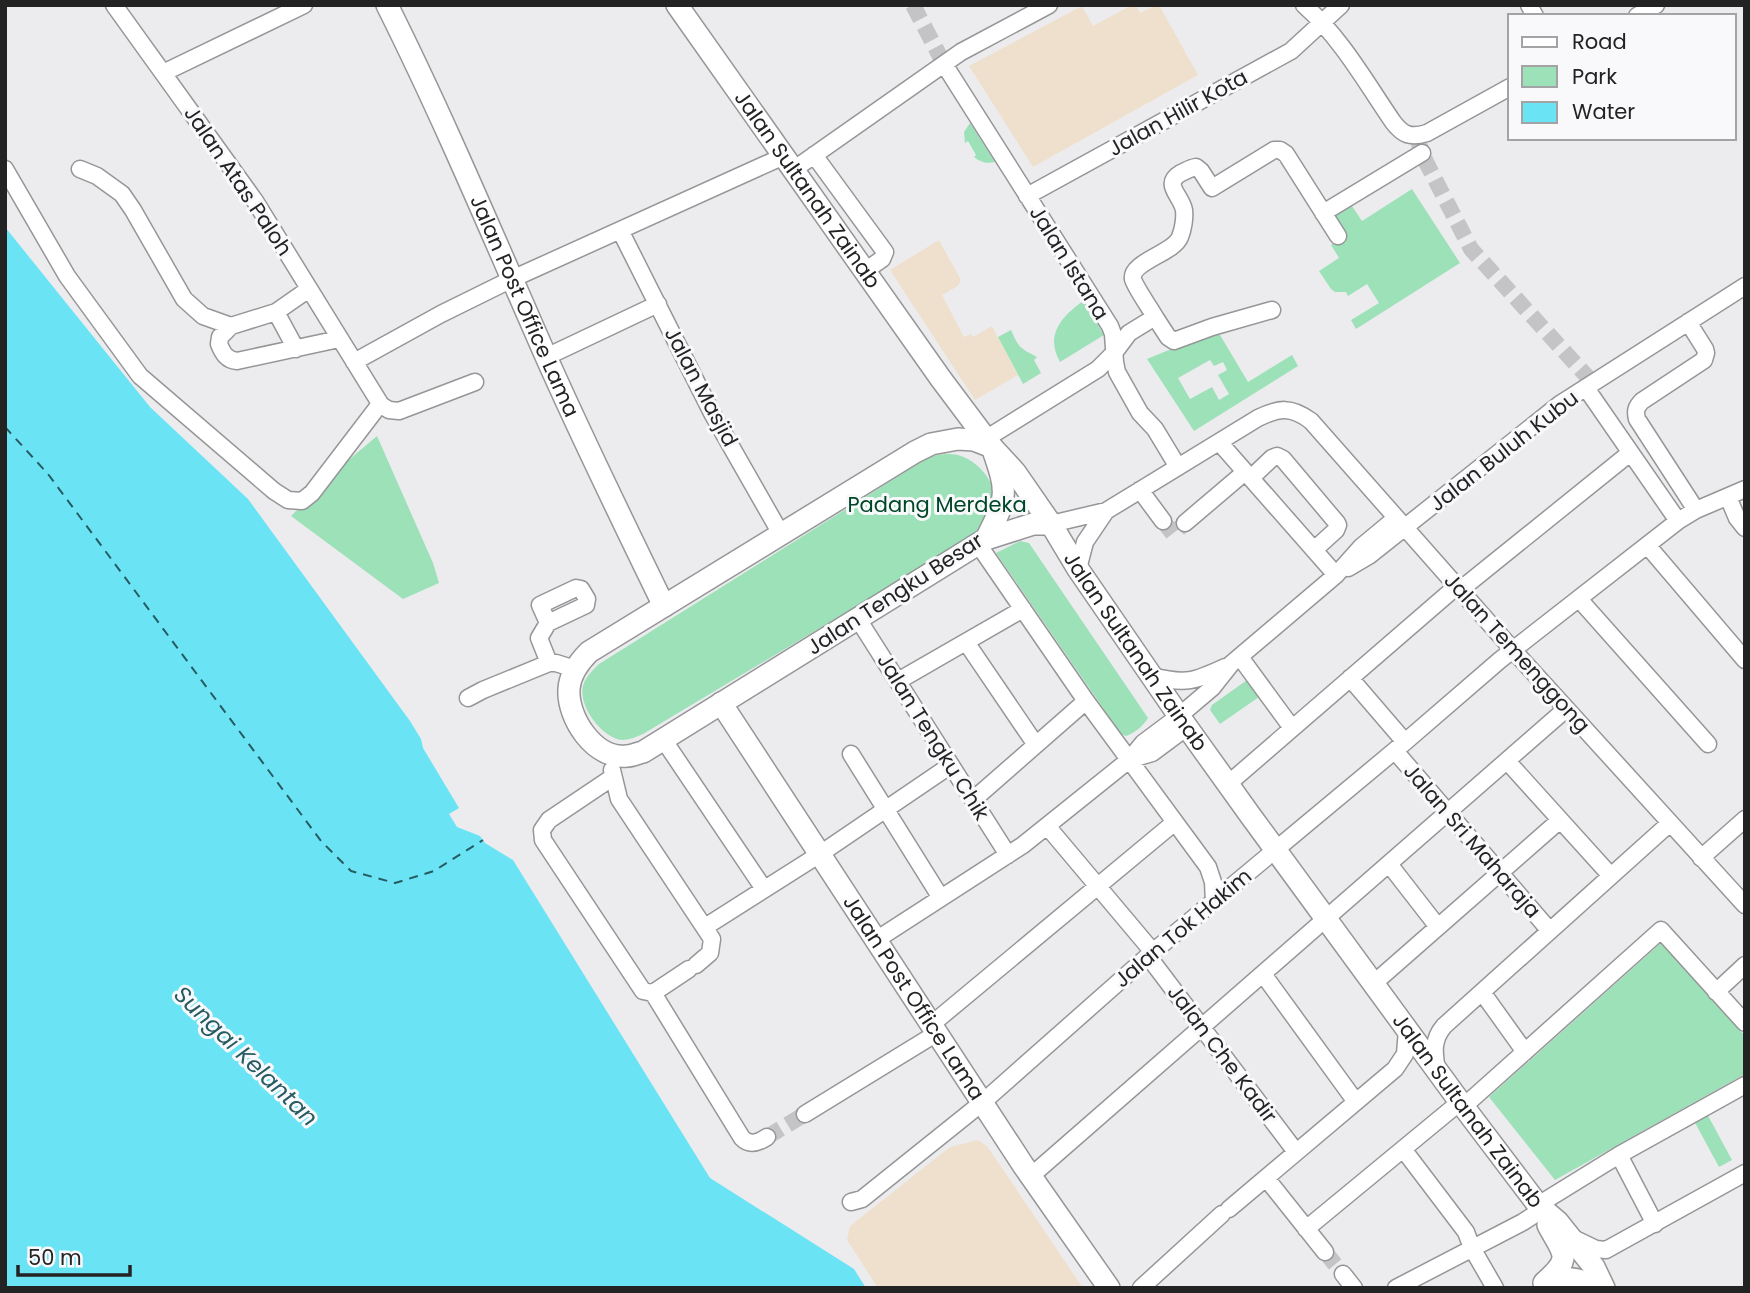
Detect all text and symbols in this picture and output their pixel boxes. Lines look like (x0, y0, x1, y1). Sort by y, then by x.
legend (1508, 14, 1736, 140)
text: Road (1572, 27, 1627, 56)
street label: Jalan Hilir Kota (1103, 62, 1253, 163)
text: Park (1572, 62, 1617, 91)
street label: Jalan Sultanah Zainab (728, 85, 888, 294)
text: Water (1572, 97, 1635, 126)
street label: Jalan Atas Paloh (178, 100, 299, 261)
street label: Jalan Post Office Lama (463, 190, 586, 422)
street label: Jalan Istana (1023, 200, 1116, 325)
street label: Jalan Masjid (658, 322, 745, 452)
street label: Jalan Buluh Kubu (1423, 383, 1584, 518)
park label: Padang Merdeka (847, 490, 1027, 519)
street label: Jalan Tengku Besar (801, 526, 989, 661)
street label: Jalan Sultanah Zainab (1057, 546, 1215, 757)
street label: Jalan Temenggong (1438, 567, 1597, 739)
street label: Jalan Tengku Chik (870, 648, 996, 826)
street label: Jalan Sri Maharaja (1397, 757, 1548, 924)
street label: Jalan Tok Hakim (1108, 861, 1258, 994)
street label: Jalan Post Office Lama (836, 889, 992, 1106)
water label: Sungai Kelantan (167, 979, 325, 1133)
street label: Jalan Che Kadir (1161, 979, 1284, 1129)
street label: Jalan Sultanah Zainab (1386, 1007, 1550, 1214)
scale bar (18, 1234, 130, 1278)
text: 50 m (28, 1243, 82, 1272)

